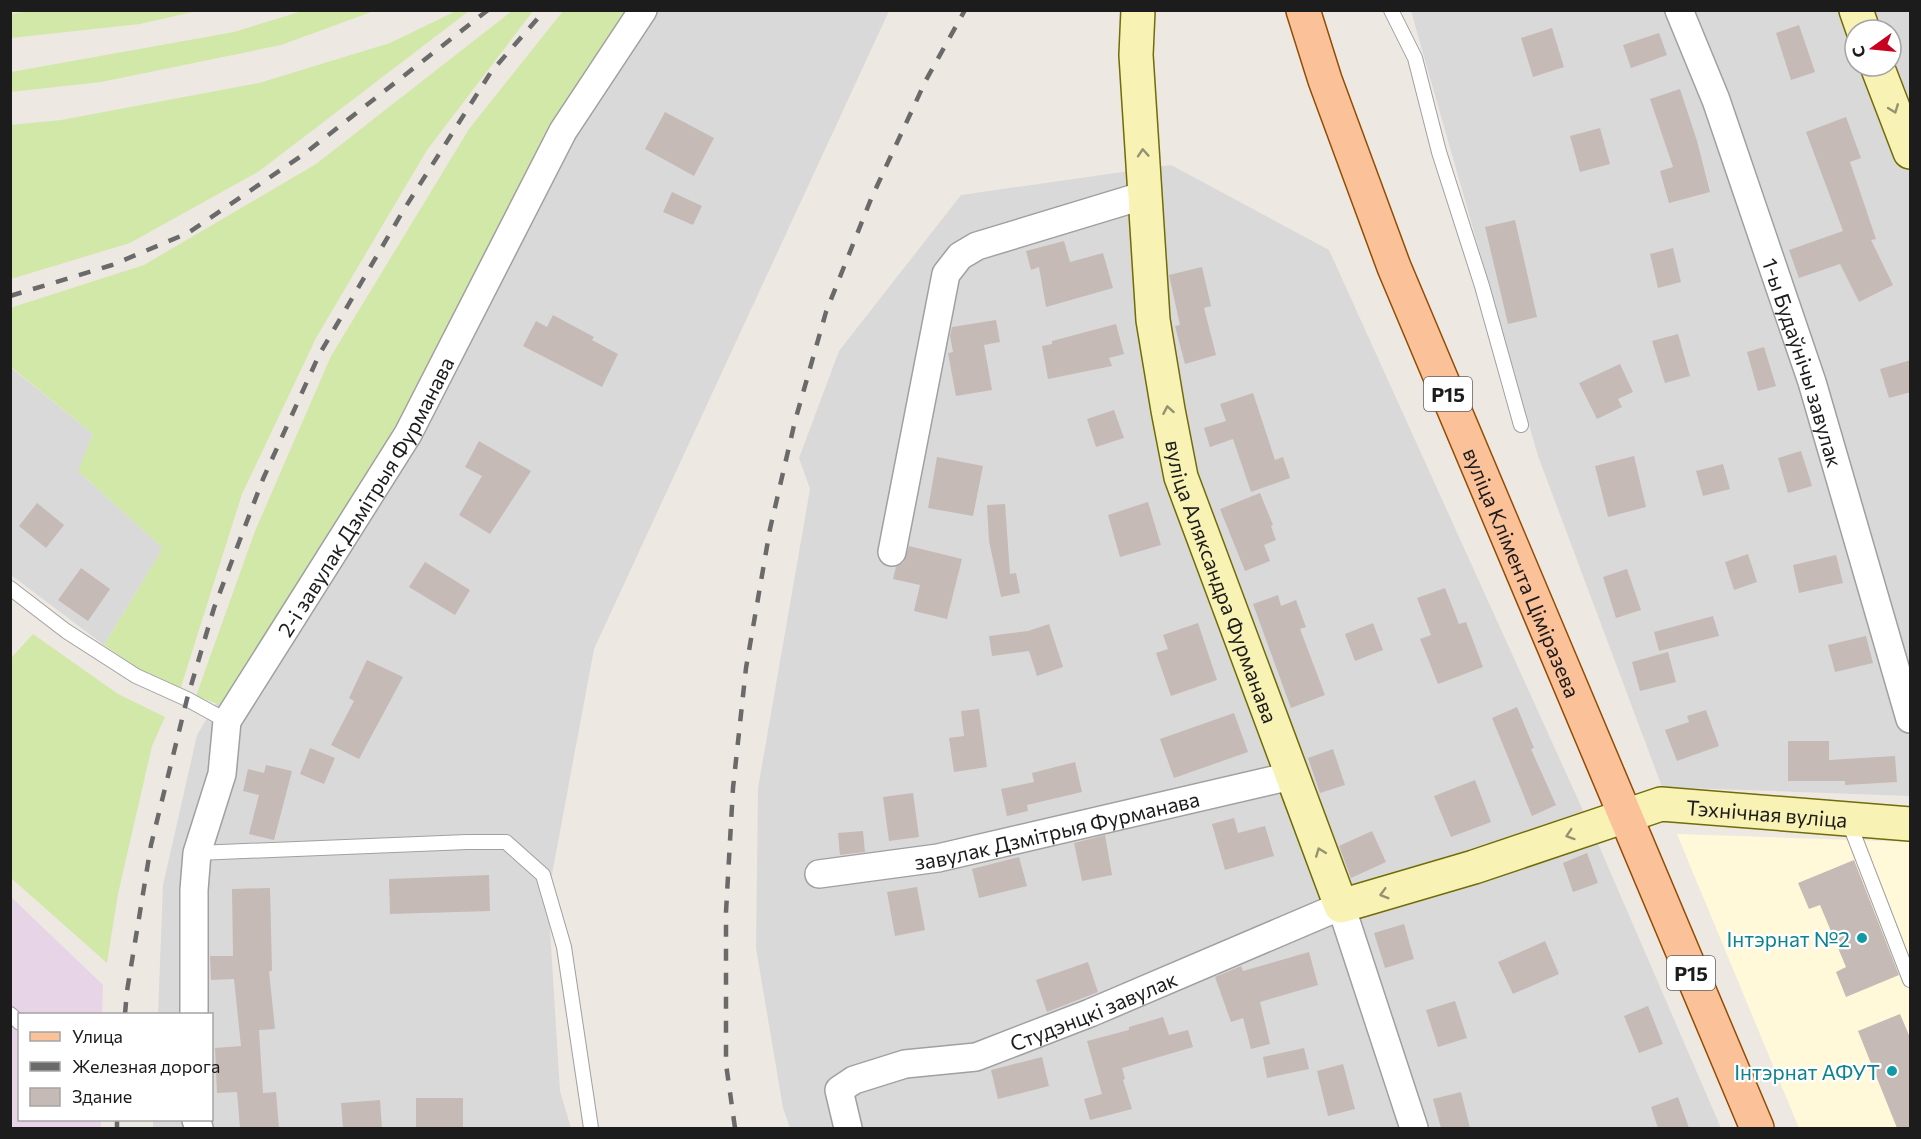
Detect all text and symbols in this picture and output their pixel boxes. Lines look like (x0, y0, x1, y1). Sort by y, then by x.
north arrow (1843, 18, 1903, 78)
text: С (1847, 44, 1869, 60)
one-way arrow (1887, 103, 1899, 114)
one-way arrow (1136, 149, 1149, 158)
street label: 1-ы Будаўнічы завулак (1758, 255, 1849, 470)
street label: 2-і завулак Дзмітрыя Фурманава (271, 352, 458, 641)
road number: Р15 (1424, 377, 1472, 411)
one-way arrow (1162, 405, 1175, 415)
street label: вуліца Аляксандра Фурманава (1162, 438, 1284, 726)
street label: вуліца Клімента Ціміразева (1459, 444, 1586, 701)
street label: завулак Дзмітрыя Фурманава (913, 785, 1202, 874)
street label: Тэхнічная вуліца (1685, 794, 1848, 831)
one-way arrow (1565, 828, 1576, 841)
one-way arrow (1314, 847, 1327, 858)
one-way arrow (1379, 887, 1390, 899)
place label: Інтэрнат №2 (1726, 926, 1850, 951)
marker: Інтэрнат №2 (1855, 931, 1869, 945)
road number: Р15 (1667, 956, 1715, 990)
street label: Студэнцкі завулак (1006, 965, 1181, 1055)
legend (18, 1013, 213, 1121)
text: Улица (72, 1025, 123, 1047)
text: Железная дорога (72, 1055, 220, 1077)
place label: Інтэрнат АФУТ (1734, 1059, 1880, 1084)
marker: Інтэрнат АФУТ (1885, 1064, 1899, 1078)
text: Здание (72, 1085, 132, 1107)

